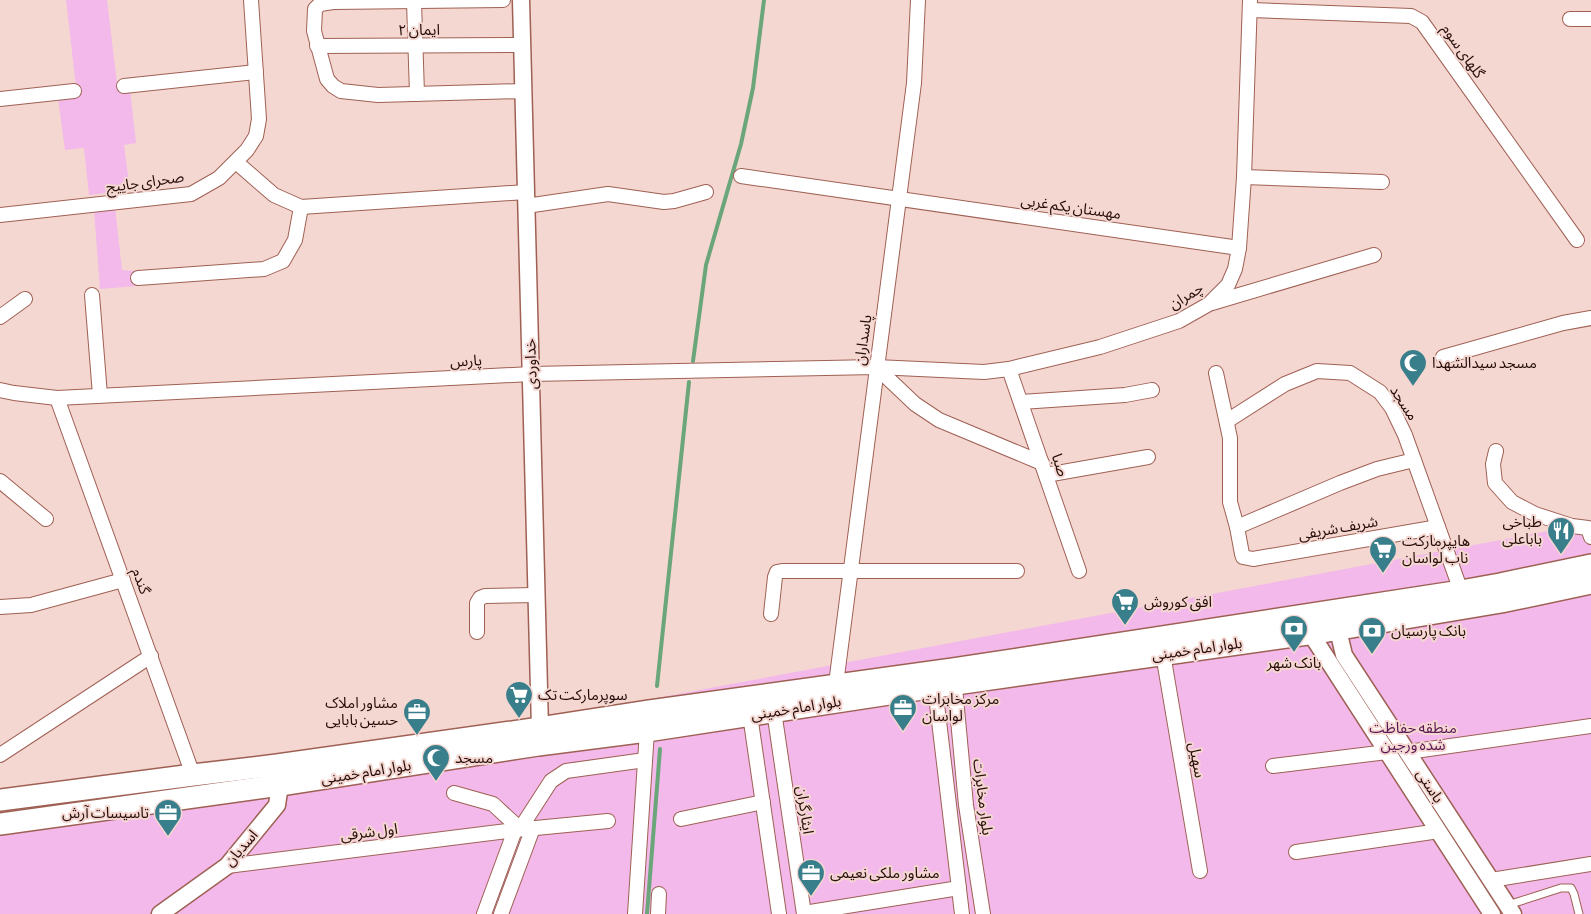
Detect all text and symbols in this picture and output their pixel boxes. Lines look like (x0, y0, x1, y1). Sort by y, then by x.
street label: گلهای سوم (1436, 20, 1489, 83)
street label: ایمان ۲ (398, 21, 440, 39)
street label: صحرای جاییج (105, 168, 186, 199)
street label: مهستان یکم غربی (1019, 191, 1122, 225)
street label: چمران (1166, 279, 1207, 314)
street label: پاسداران (851, 313, 877, 367)
street label: خداوردی (521, 338, 541, 390)
mosque icon: مسجد سیدالشهدا (1398, 348, 1428, 387)
street label: پارس (450, 351, 483, 372)
place label: مسجد سیدالشهدا (1432, 354, 1537, 372)
street label: مسجد (1387, 382, 1422, 423)
street label: صبا (1049, 451, 1072, 479)
street label: شریف شریفی (1297, 512, 1379, 544)
place label: طباخی باباعلی (1502, 513, 1542, 548)
restaurant icon: طباخی باباعلی (1546, 516, 1576, 555)
place label: هایپرمارکت ناب لواسان (1402, 532, 1470, 567)
supermarket icon: هایپرمارکت ناب لواسان (1368, 535, 1398, 574)
street label: گندم (126, 565, 154, 598)
supermarket icon: افق کوروش (1110, 587, 1140, 626)
place label: افق کوروش (1144, 593, 1212, 612)
bank icon: بانک شهر (1279, 614, 1309, 653)
bank icon: بانک پارسیان (1357, 616, 1387, 655)
place label: بانک پارسیان (1391, 622, 1466, 641)
street label: بلوار امام خمینی (1151, 634, 1244, 666)
place label: بانک شهر (1266, 654, 1321, 672)
supermarket icon: سوپرمارکت تک (504, 680, 534, 719)
place label: سوپرمارکت تک (538, 686, 628, 705)
place label: مرکز مخابرات لواسان (922, 690, 999, 725)
street label: بلوار امام خمینی (750, 692, 843, 726)
office icon: مرکز مخابرات لواسان (888, 693, 918, 732)
place label: مشاور املاک حسین بابایی (325, 694, 398, 729)
office icon: مشاور املاک حسین بابایی (402, 697, 432, 736)
park label: منطقه حفاظت شده ورجین (1369, 719, 1457, 754)
street label: سهیل (1185, 741, 1209, 779)
mosque icon: مسجد (421, 743, 451, 782)
place label: مسجد (455, 749, 493, 766)
street label: بلوار امام خمینی (320, 756, 413, 790)
street label: بلوار مخابرات (969, 758, 997, 836)
street label: باستی (1412, 766, 1448, 806)
street label: ایثارگران (793, 785, 817, 835)
office icon: تاسیسات آرش (153, 798, 183, 837)
place label: تاسیسات آرش (62, 804, 149, 822)
street label: اول شرقی (339, 820, 399, 844)
street label: اسدیان (220, 826, 262, 870)
office icon: مشاور ملکی نعیمی (796, 858, 826, 897)
place label: مشاور ملکی نعیمی (830, 864, 940, 882)

